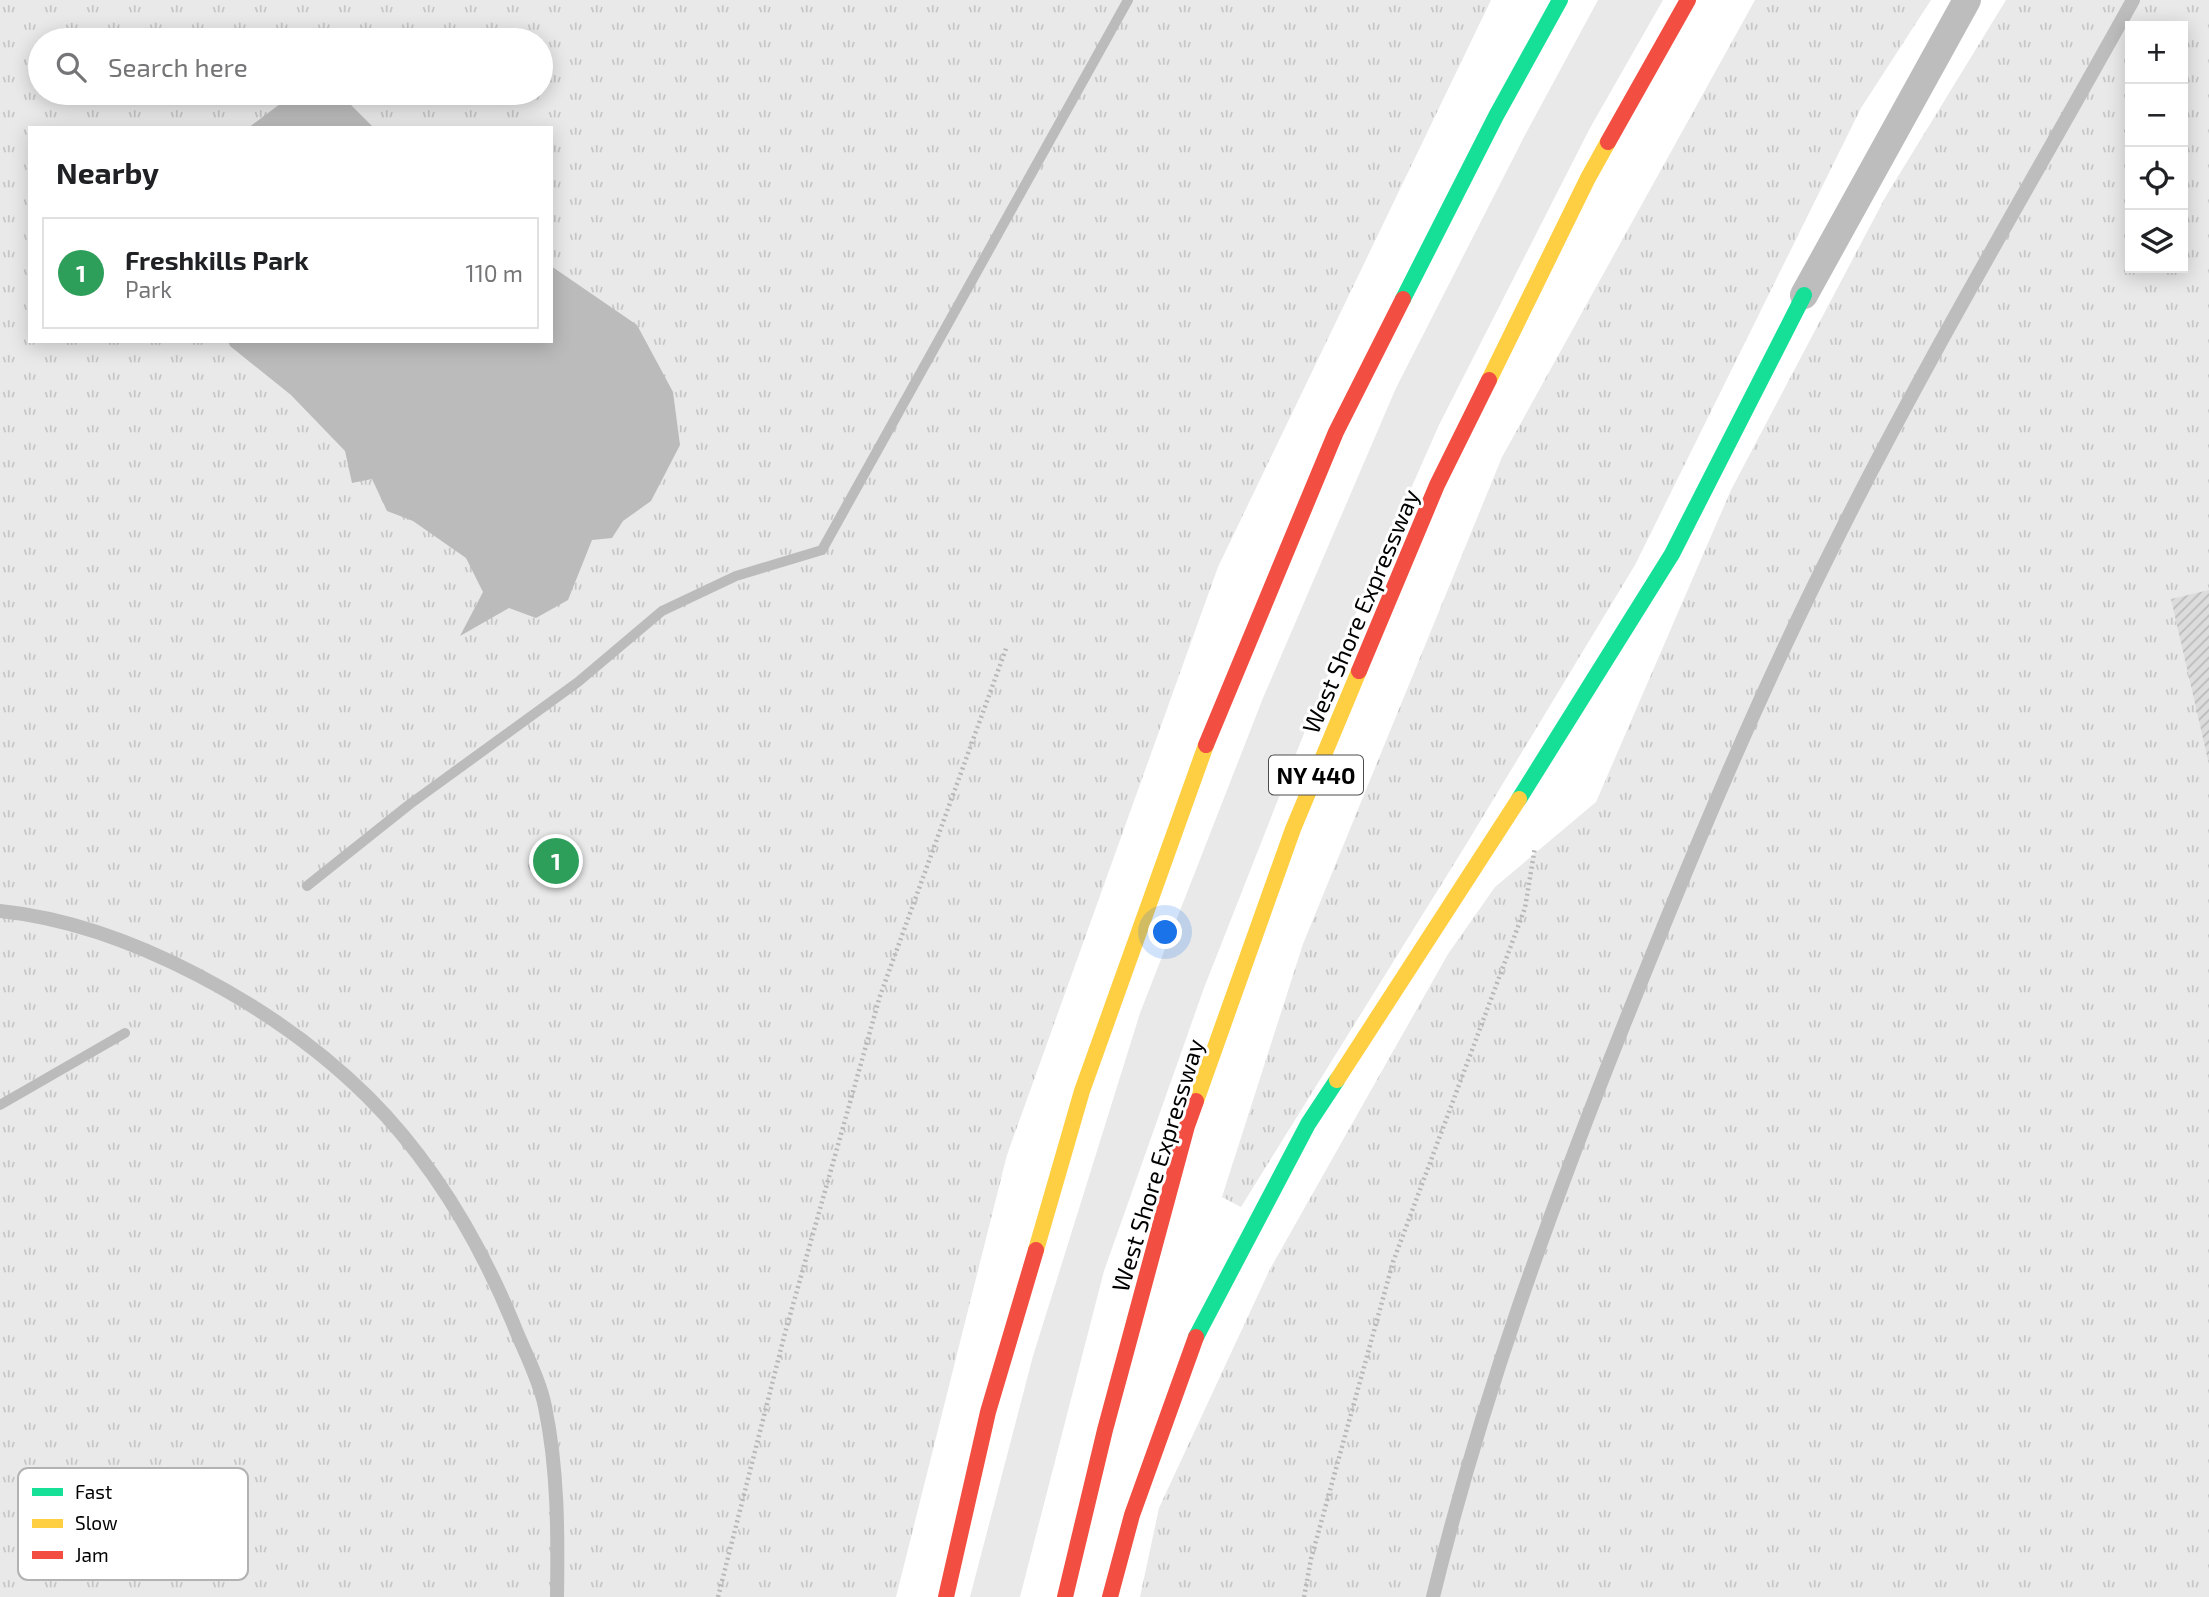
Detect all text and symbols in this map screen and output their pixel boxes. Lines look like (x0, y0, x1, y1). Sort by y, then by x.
map controls (2125, 21, 2188, 273)
button: + (2125, 21, 2188, 84)
search box (28, 28, 553, 105)
icon: search (52, 48, 90, 86)
text: Search here (108, 51, 248, 82)
button: − (2125, 84, 2188, 147)
button: locate (2125, 147, 2188, 210)
text: Nearby (56, 154, 159, 190)
button: layers (2125, 210, 2188, 273)
text: Freshkills Park (125, 244, 309, 275)
text: 1 (76, 259, 86, 287)
text: 110 m (466, 259, 523, 287)
text: Park (125, 275, 172, 303)
street label: West Shore Expressway (1295, 484, 1425, 738)
road number: NY 440 (1269, 755, 1363, 794)
pin: 1 (533, 835, 579, 887)
your location (1148, 915, 1182, 949)
street label: West Shore Expressway (1105, 1035, 1209, 1295)
legend (18, 1468, 248, 1580)
text: Fast (75, 1480, 112, 1503)
text: Slow (75, 1511, 118, 1534)
text: Jam (75, 1543, 109, 1566)

